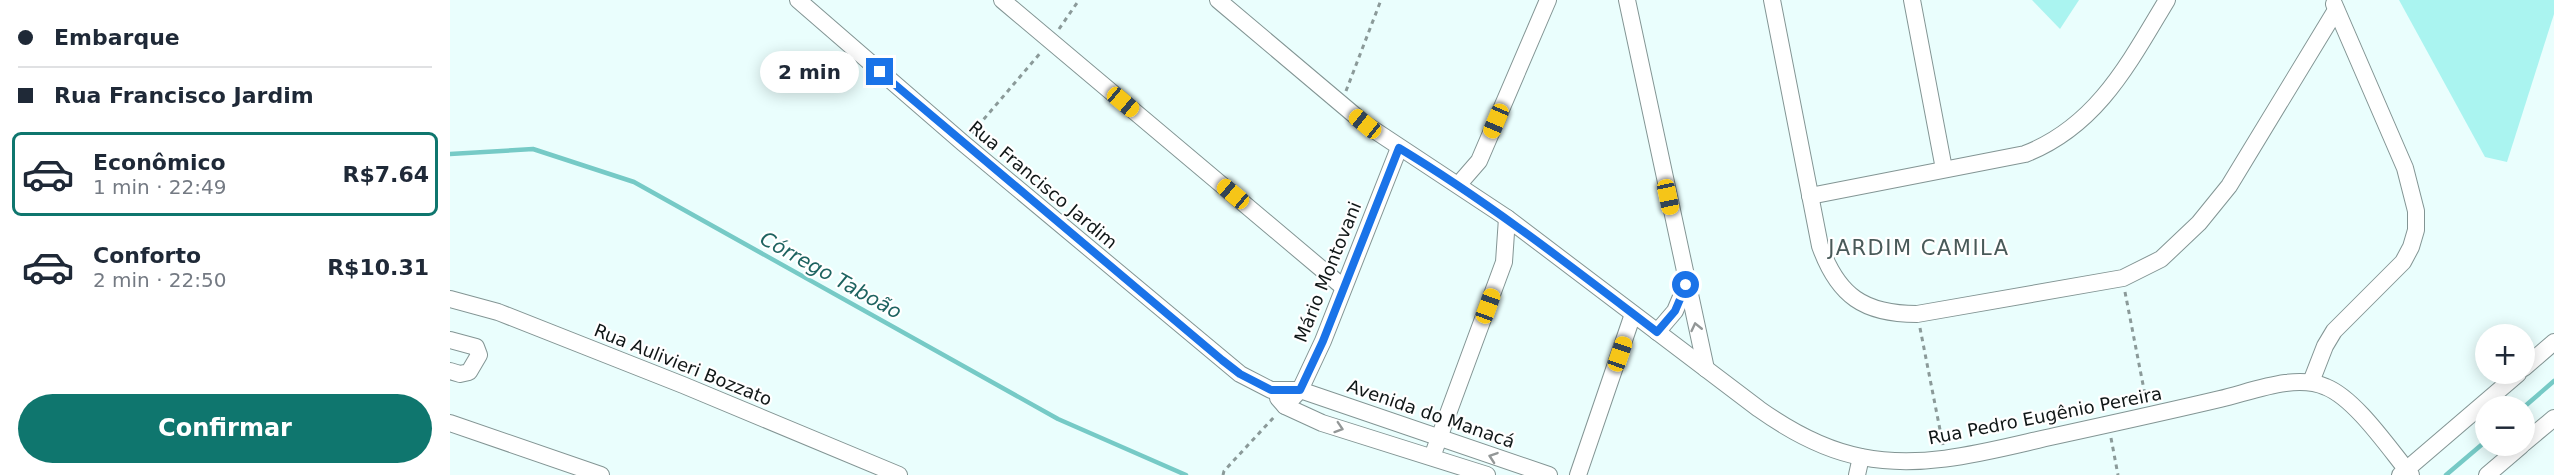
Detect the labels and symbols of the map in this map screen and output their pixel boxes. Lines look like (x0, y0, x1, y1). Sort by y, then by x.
callout: 2 min (760, 51, 859, 93)
route end (866, 58, 893, 85)
car (1103, 84, 1143, 120)
car (1481, 101, 1511, 141)
car (1345, 106, 1385, 142)
street label: Rua Francisco Jardim (965, 116, 1122, 253)
car (1213, 176, 1253, 212)
car (1655, 178, 1681, 216)
street label: Mário Montovani (1290, 198, 1365, 345)
water label: Córrego Taboão (756, 226, 906, 324)
district label: JARDIM CAMILA (1826, 236, 2010, 260)
route start (1672, 271, 1699, 298)
car (1473, 286, 1503, 326)
street label: Rua Aulivieri Bozzato (591, 319, 775, 410)
one-way arrow (1691, 322, 1704, 332)
car (1606, 334, 1634, 374)
street label: Avenida do Manacá (1345, 375, 1518, 452)
street label: Rua Pedro Eugênio Pereira (1926, 383, 2163, 448)
one-way arrow (1333, 421, 1344, 433)
one-way arrow (1488, 451, 1499, 464)

